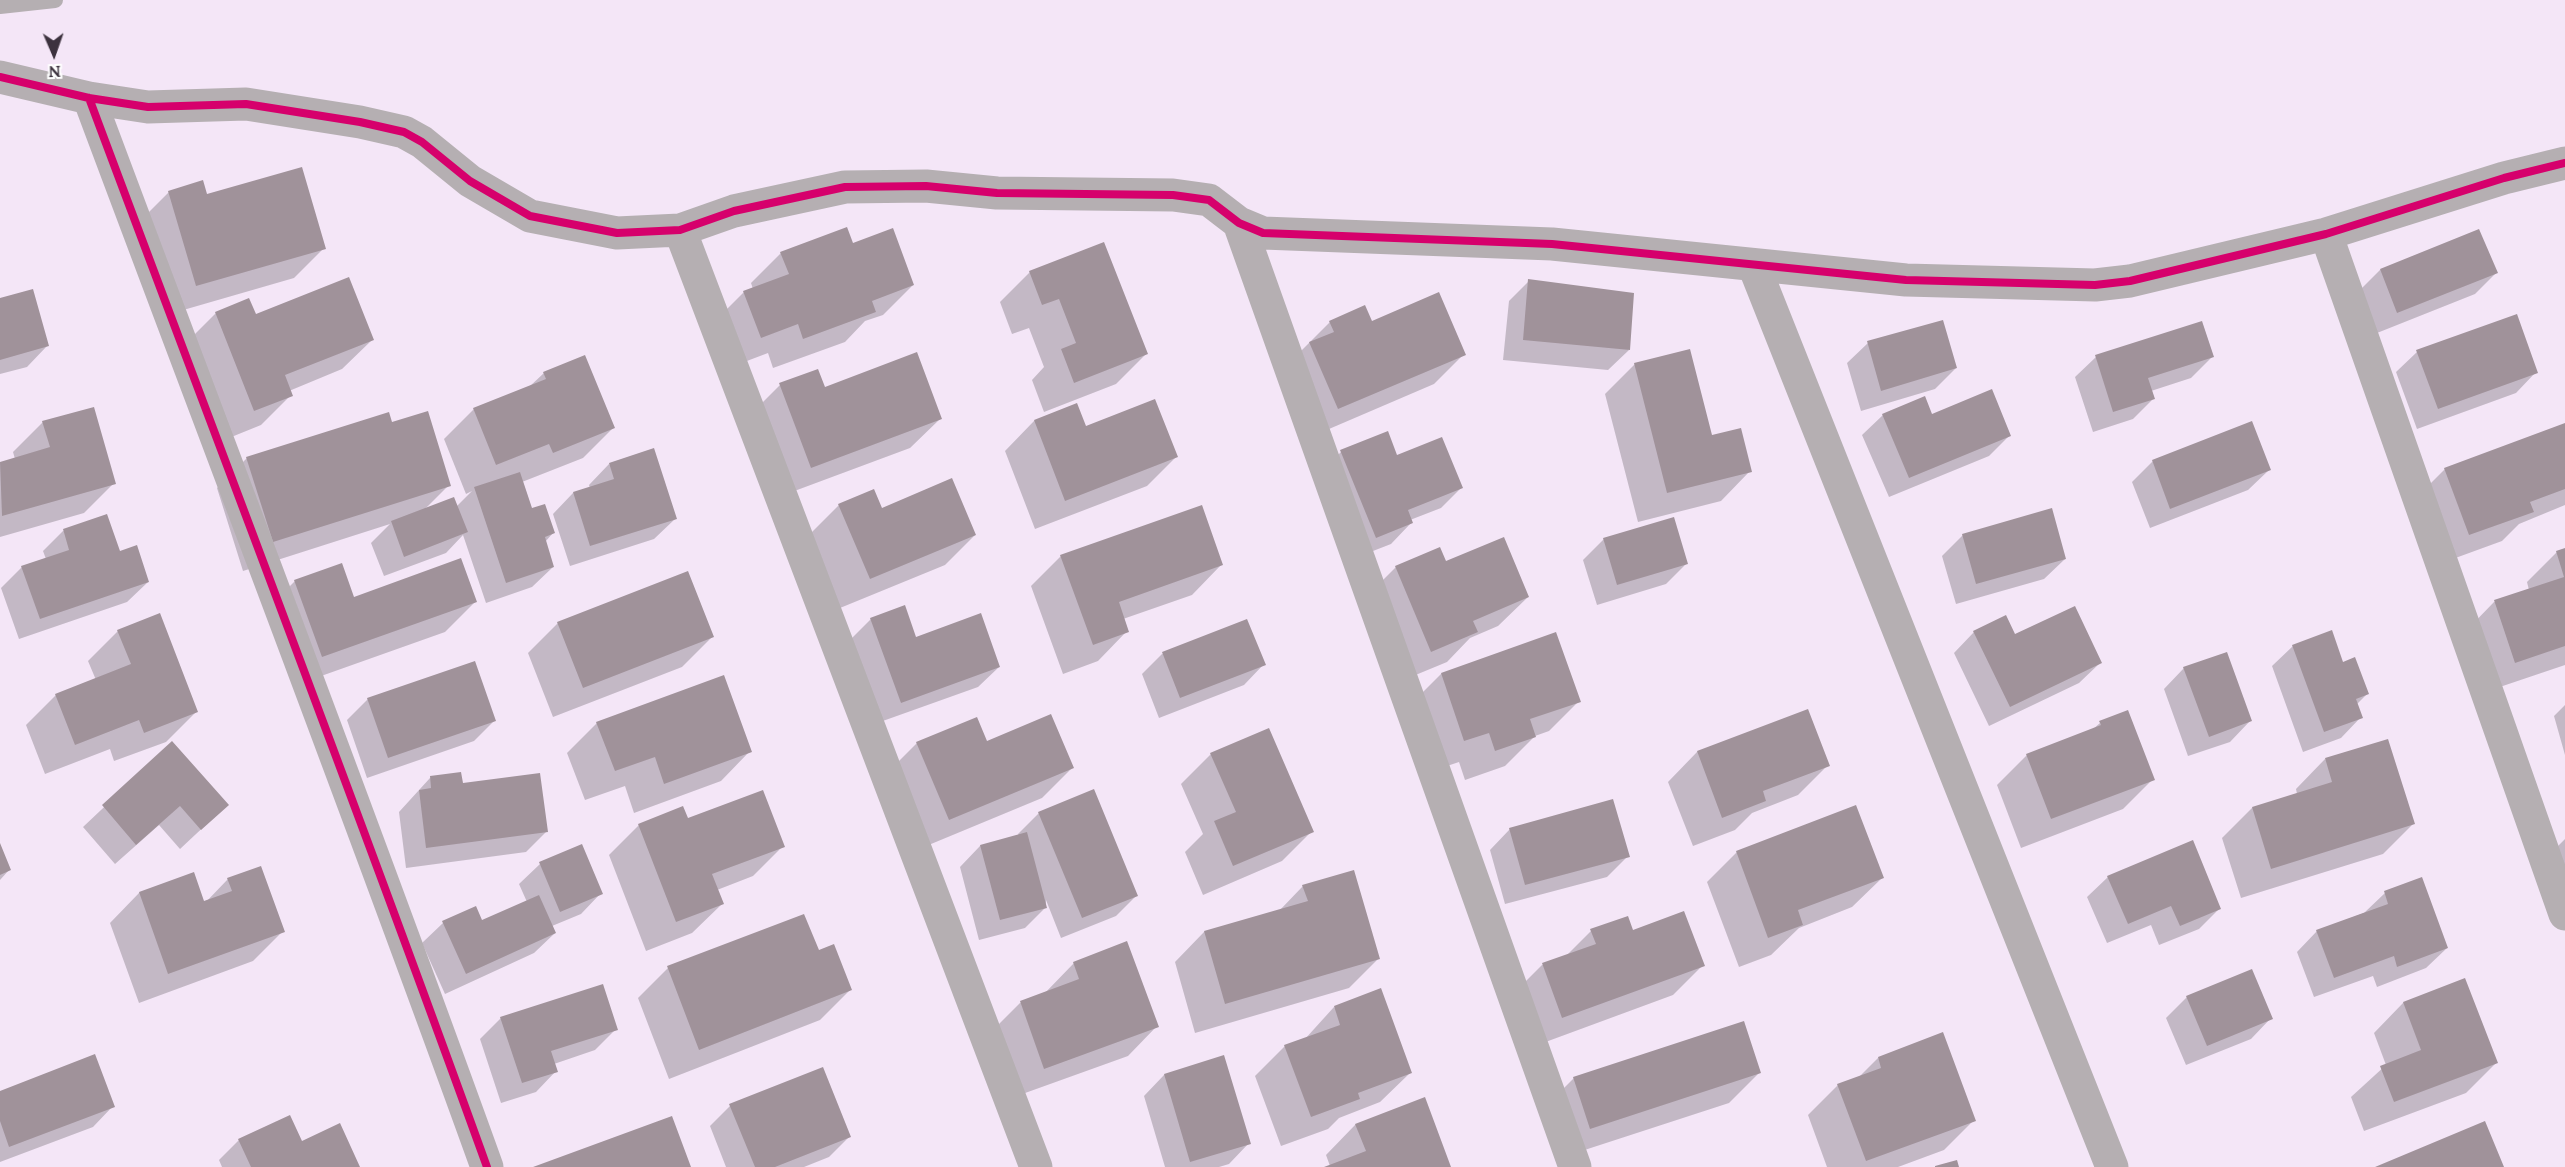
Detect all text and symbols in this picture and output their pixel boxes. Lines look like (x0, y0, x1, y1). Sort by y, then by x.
north arrow (24, 24, 84, 84)
text: N (48, 62, 61, 82)

